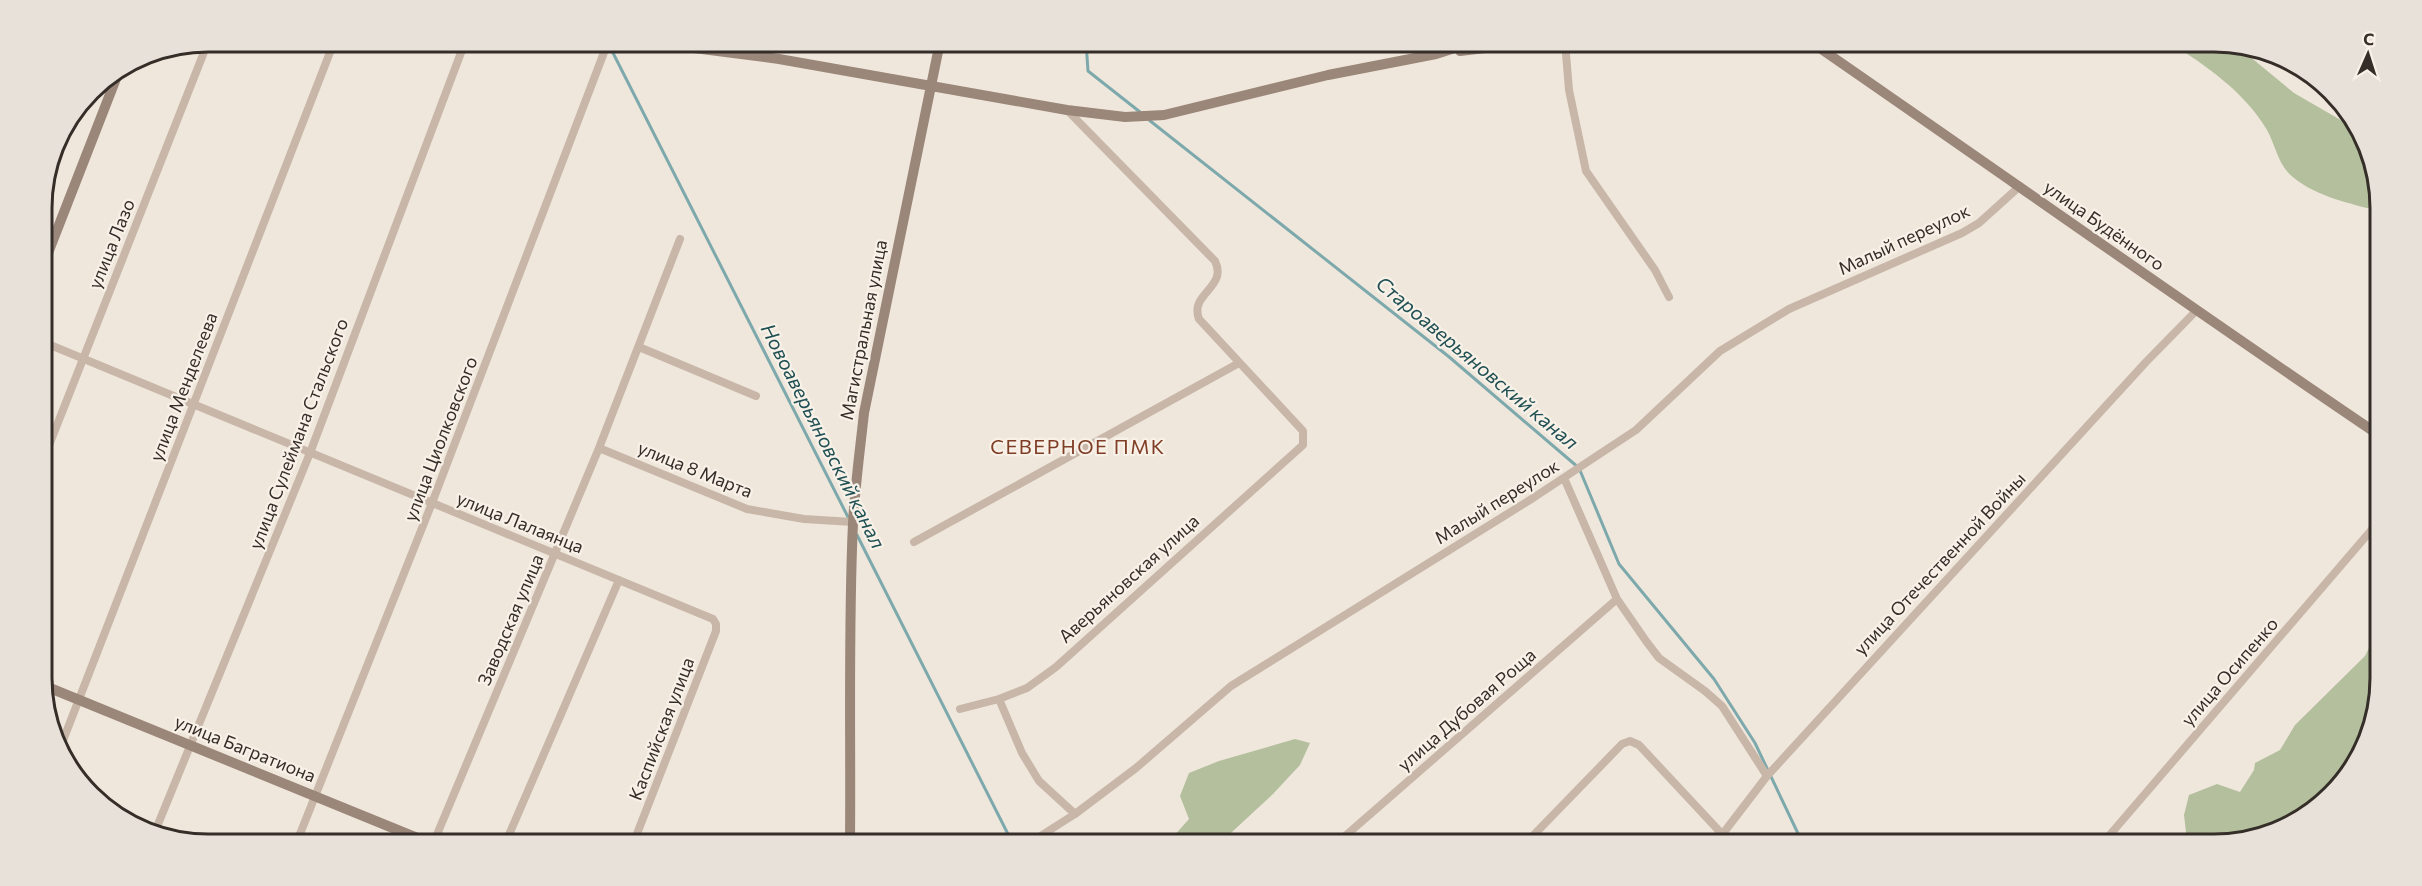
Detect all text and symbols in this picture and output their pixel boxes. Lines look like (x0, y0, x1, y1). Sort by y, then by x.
north arrow (2338, 24, 2398, 84)
text: С (2363, 29, 2375, 48)
street label: улица Будённого (2040, 175, 2169, 275)
street label: улица Лазо (83, 195, 139, 292)
street label: Малый переулок (1834, 199, 1973, 279)
street label: Магистральная улица (835, 238, 891, 422)
water label: Староаверьяновский канал (1372, 271, 1584, 454)
street label: улица Менделеева (144, 309, 222, 464)
street label: улица Сулеймана Стальского (244, 315, 352, 552)
water label: Новоаверьяновский канал (757, 319, 891, 552)
street label: улица Циолковского (398, 353, 482, 524)
district label: СЕВЕРНОЕ ПМК (990, 434, 1166, 458)
street label: улица 8 Марта (635, 436, 756, 502)
street label: Малый переулок (1430, 454, 1563, 548)
street label: улица Отечественной Войны (1849, 467, 2030, 659)
street label: улица Лалаянца (454, 487, 587, 558)
street label: Аверьяновская улица (1054, 509, 1203, 647)
street label: Заводская улица (473, 551, 548, 689)
street label: улица Осипенко (2176, 613, 2282, 730)
street label: улица Дубовая Роща (1393, 643, 1540, 775)
street label: Каспийская улица (624, 654, 698, 803)
street label: улица Багратиона (172, 710, 319, 786)

